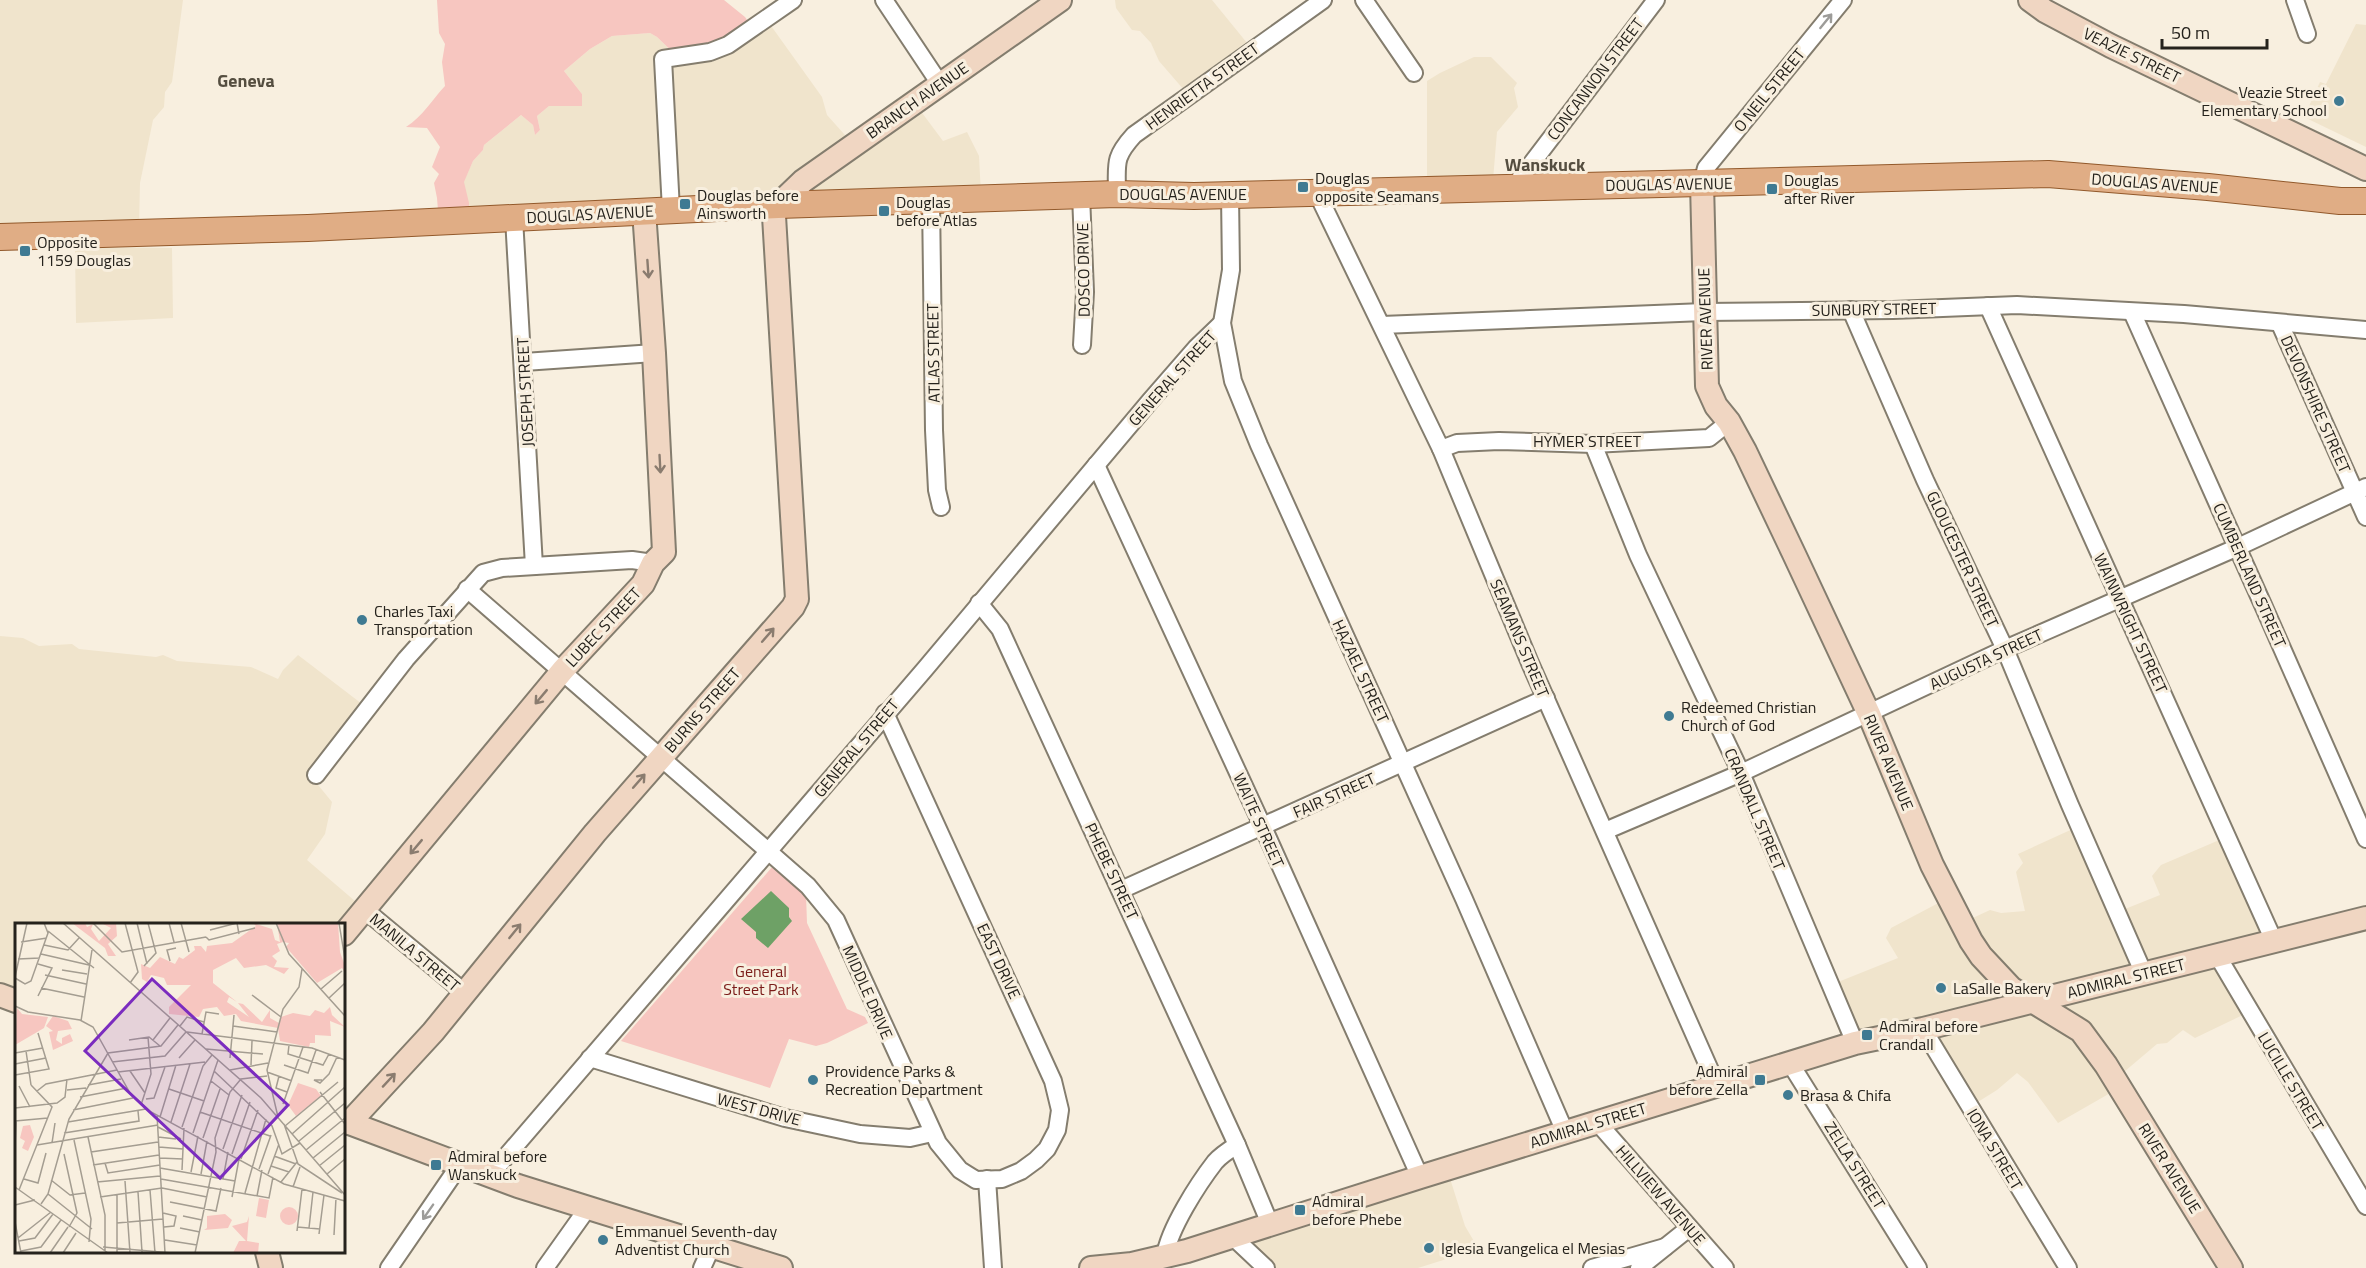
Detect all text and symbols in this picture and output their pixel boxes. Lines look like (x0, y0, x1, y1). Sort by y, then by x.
street label: CONCANNON STREET (1541, 12, 1649, 145)
scale bar (2162, 12, 2267, 50)
one-way arrow (1819, 13, 1832, 29)
text: 50 m (2171, 19, 2210, 46)
street label: VEAZIE STREET (2079, 21, 2185, 89)
street label: HENRIETTA STREET (1140, 36, 1264, 135)
street label: O NEIL STREET (1728, 42, 1811, 137)
street label: BRANCH AVENUE (861, 56, 973, 144)
district label: Geneva (217, 67, 275, 94)
place label: Veazie Street Elementary School (2201, 80, 2327, 122)
marker: Veazie Street Elementary School (2332, 94, 2346, 108)
district label: Wanskuck (1505, 151, 1586, 178)
place label: Douglas opposite Seamans (1315, 166, 1439, 208)
street label: DOUGLAS AVENUE (2091, 167, 2220, 199)
place label: Douglas after River (1784, 168, 1855, 210)
street label: DOUGLAS AVENUE (1605, 171, 1733, 197)
marker: Douglas opposite Seamans (1296, 180, 1310, 194)
street label: DOUGLAS AVENUE (1119, 182, 1247, 206)
marker: Douglas after River (1765, 182, 1779, 196)
place label: Douglas before Ainsworth (697, 183, 799, 225)
place label: Douglas before Atlas (896, 190, 977, 232)
marker: Douglas before Ainsworth (678, 197, 692, 211)
street label: DOUGLAS AVENUE (526, 199, 654, 229)
marker: Douglas before Atlas (877, 204, 891, 218)
street label: DOSCO DRIVE (1070, 222, 1096, 317)
place label: Opposite 1159 Douglas (37, 230, 131, 272)
marker: Opposite 1159 Douglas (18, 244, 32, 258)
one-way arrow (643, 259, 654, 279)
street label: RIVER AVENUE (1691, 267, 1719, 371)
street label: SUNBURY STREET (1811, 296, 1937, 322)
street label: ATLAS STREET (920, 302, 946, 403)
street label: GENERAL STREET (1122, 324, 1222, 431)
street label: DEVONSHIRE STREET (2275, 331, 2357, 477)
street label: JOSEPH STREET (510, 336, 540, 447)
street label: HYMER STREET (1533, 429, 1642, 453)
one-way arrow (655, 454, 666, 474)
street label: GLOUCESTER STREET (1921, 487, 2005, 632)
street label: CUMBERLAND STREET (2207, 499, 2293, 652)
street label: WAINWRIGHT STREET (2088, 549, 2174, 697)
street label: SEAMANS STREET (1484, 575, 1556, 701)
street label: LUBEC STREET (560, 581, 647, 672)
place label: Charles Taxi Transportation (374, 599, 473, 641)
marker: Charles Taxi Transportation (355, 613, 369, 627)
street label: HAZAEL STREET (1327, 615, 1396, 727)
street label: AUGUSTA STREET (1925, 622, 2047, 696)
one-way arrow (761, 628, 775, 643)
street label: BURNS STREET (658, 662, 746, 758)
one-way arrow (534, 689, 547, 705)
street label: GENERAL STREET (808, 693, 905, 802)
place label: Redeemed Christian Church of God (1681, 695, 1816, 737)
marker: Redeemed Christian Church of God (1662, 709, 1676, 723)
street label: RIVER AVENUE (1858, 710, 1920, 814)
street label: CRANDALL STREET (1718, 744, 1792, 874)
street label: FAIR STREET (1289, 766, 1380, 824)
street label: WAITE STREET (1227, 769, 1291, 872)
one-way arrow (632, 774, 646, 789)
street label: PHEBE STREET (1079, 819, 1145, 924)
one-way arrow (410, 839, 423, 855)
street label: MANILA STREET (365, 907, 466, 997)
street label: EAST DRIVE (971, 919, 1027, 1003)
inset map (15, 923, 345, 1253)
one-way arrow (508, 924, 521, 940)
street label: MIDDLE DRIVE (837, 941, 899, 1043)
street label: ADMIRAL STREET (2065, 952, 2188, 1004)
park label: General Street Park (723, 959, 799, 1001)
place label: LaSalle Bakery (1953, 976, 2051, 1000)
marker: LaSalle Bakery (1934, 981, 1948, 995)
place label: Admiral before Crandall (1879, 1014, 1978, 1056)
street label: LUCILLE STREET (2252, 1027, 2330, 1135)
marker: Admiral before Crandall (1860, 1028, 1874, 1042)
place label: Providence Parks & Recreation Department (825, 1059, 983, 1101)
place label: Admiral before Zella (1669, 1059, 1748, 1101)
one-way arrow (381, 1072, 396, 1087)
marker: Providence Parks & Recreation Department (806, 1073, 820, 1087)
marker: Admiral before Zella (1753, 1073, 1767, 1087)
place label: Brasa & Chifa (1800, 1083, 1891, 1107)
street label: WEST DRIVE (714, 1086, 804, 1132)
marker: Brasa & Chifa (1781, 1088, 1795, 1102)
street label: ADMIRAL STREET (1527, 1096, 1650, 1154)
street label: IONA STREET (1961, 1104, 2029, 1195)
street label: ZELLA STREET (1819, 1117, 1892, 1214)
street label: RIVER AVENUE (2133, 1118, 2207, 1218)
street label: HILLVIEW AVENUE (1611, 1140, 1712, 1251)
place label: Admiral before Wanskuck (448, 1144, 547, 1186)
marker: Admiral before Wanskuck (429, 1158, 443, 1172)
place label: Admiral before Phebe (1312, 1189, 1402, 1231)
one-way arrow (422, 1203, 434, 1220)
marker: Admiral before Phebe (1293, 1203, 1307, 1217)
place label: Emmanuel Seventh-day Adventist Church (615, 1219, 777, 1261)
marker: Emmanuel Seventh-day Adventist Church (596, 1233, 610, 1247)
place label: Iglesia Evangelica el Mesias (1441, 1236, 1625, 1260)
marker: Iglesia Evangelica el Mesias (1422, 1241, 1436, 1255)

